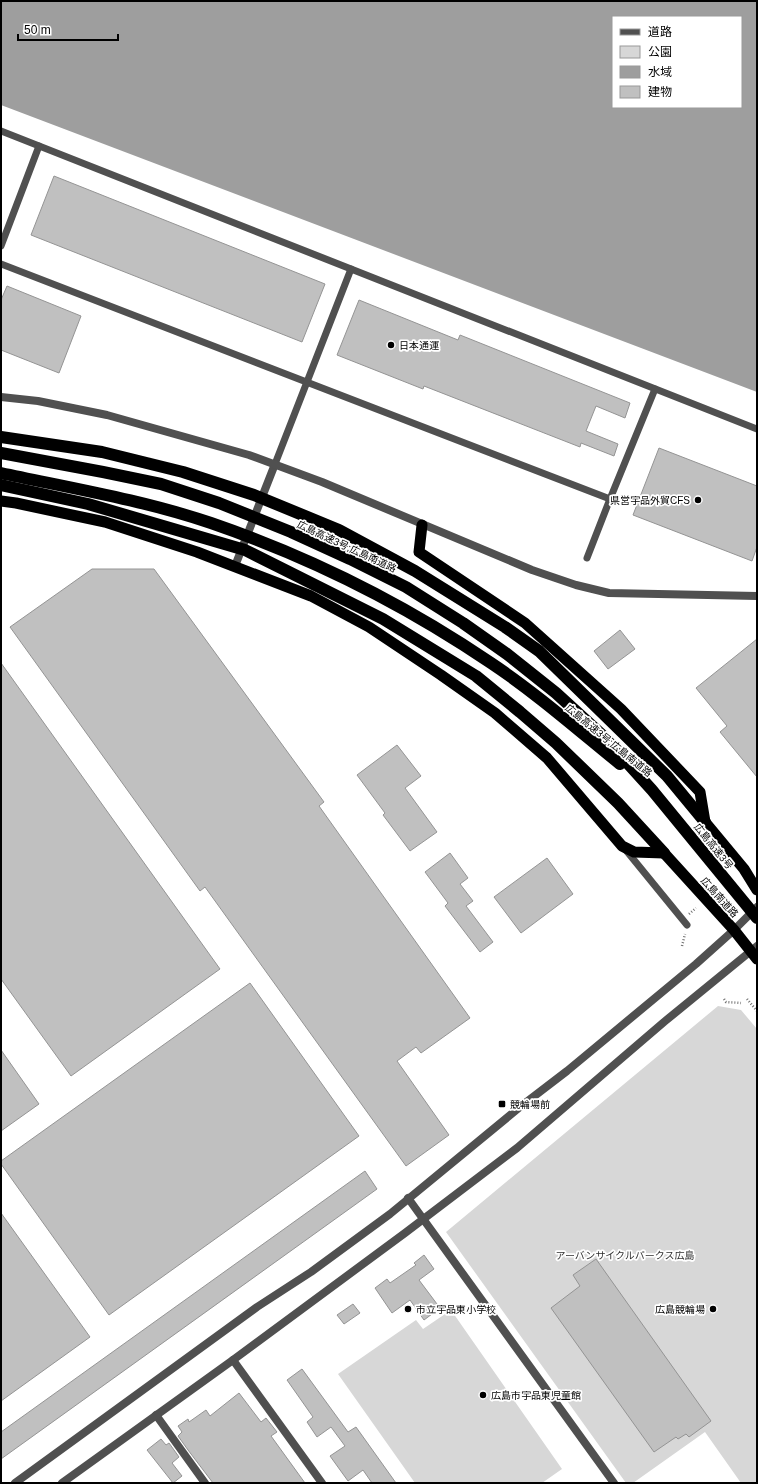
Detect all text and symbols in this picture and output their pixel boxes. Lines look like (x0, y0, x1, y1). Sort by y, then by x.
scale bar (18, 16, 118, 42)
legend (612, 16, 742, 108)
text: 50 m (24, 23, 51, 37)
text: 道路 (648, 25, 672, 39)
text: 公園 (648, 45, 672, 59)
text: 水域 (648, 65, 672, 79)
text: 建物 (648, 85, 672, 99)
marker: 日本通運 (386, 340, 396, 350)
place label: 日本通運 (399, 340, 439, 351)
place label: 県営宇品外貿CFS (610, 495, 690, 506)
marker: 県営宇品外貿CFS (693, 495, 703, 505)
street label: 広島高速3号;広島南道路 (295, 519, 398, 574)
street label: 広島高速3号;広島南道路 (563, 702, 654, 779)
street label: 広島高速3号 (692, 821, 735, 871)
street label: 広島南道路 (699, 875, 740, 920)
marker: 競輪場前 (497, 1099, 507, 1109)
place label: 競輪場前 (510, 1099, 550, 1110)
park label: アーバンサイクルパークス広島 (556, 1250, 695, 1261)
marker: 市立宇品東小学校 (403, 1304, 413, 1314)
place label: 市立宇品東小学校 (416, 1304, 496, 1315)
place label: 広島競輪場 (655, 1304, 705, 1315)
marker: 広島競輪場 (708, 1304, 718, 1314)
marker: 広島市宇品東児童館 (478, 1390, 488, 1400)
place label: 広島市宇品東児童館 (491, 1390, 581, 1401)

